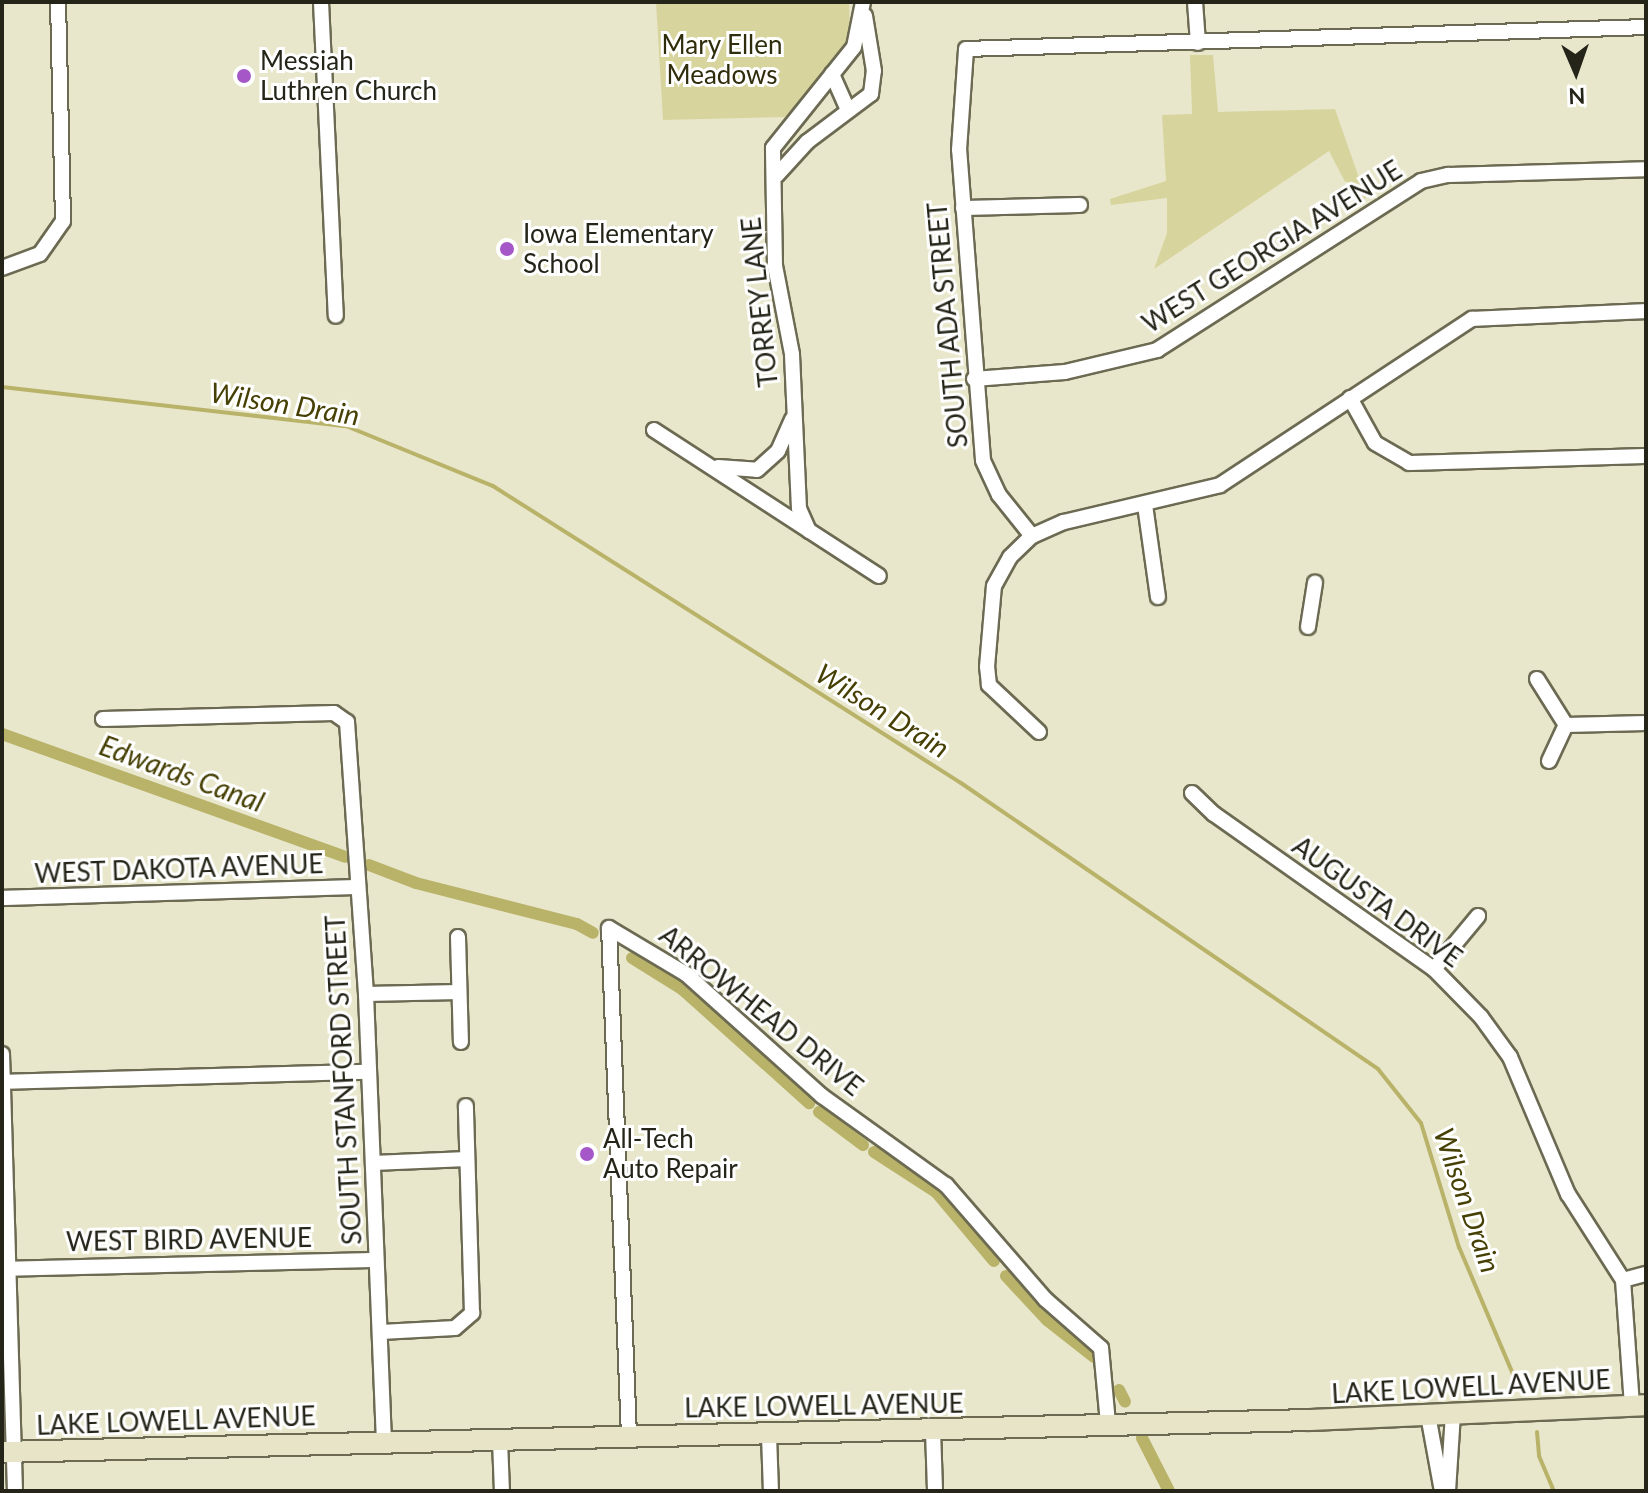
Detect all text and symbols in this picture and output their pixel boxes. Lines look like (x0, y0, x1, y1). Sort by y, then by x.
park label: Mary Ellen Meadows (661, 29, 783, 90)
north arrow (1536, 32, 1616, 112)
place label: Messiah Luthren Church (260, 45, 437, 106)
marker: Messiah Luthren Church (235, 67, 253, 85)
text: N (1568, 83, 1586, 110)
street label: WEST GEORGIA AVENUE (1136, 154, 1408, 340)
street label: SOUTH ADA STREET (922, 200, 974, 450)
street label: TORREY LANE (736, 215, 784, 389)
place label: Iowa Elementary School (523, 218, 714, 280)
marker: Iowa Elementary School (498, 240, 516, 258)
water label: Wilson Drain (208, 375, 362, 431)
water label: Wilson Drain (810, 656, 956, 764)
water label: Edwards Canal (95, 728, 269, 818)
street label: AUGUSTA DRIVE (1286, 830, 1468, 974)
street label: WEST DAKOTA AVENUE (33, 848, 325, 890)
street label: SOUTH STANFORD STREET (320, 914, 368, 1246)
street label: ARROWHEAD DRIVE (653, 919, 869, 1103)
place label: All-Tech Auto Repair (603, 1123, 738, 1184)
water label: Wilson Drain (1428, 1123, 1508, 1277)
marker: All-Tech Auto Repair (578, 1145, 596, 1163)
street label: WEST BIRD AVENUE (65, 1222, 313, 1258)
street label: LAKE LOWELL AVENUE (1330, 1364, 1612, 1410)
street label: LAKE LOWELL AVENUE (683, 1388, 965, 1424)
street label: LAKE LOWELL AVENUE (35, 1401, 317, 1441)

